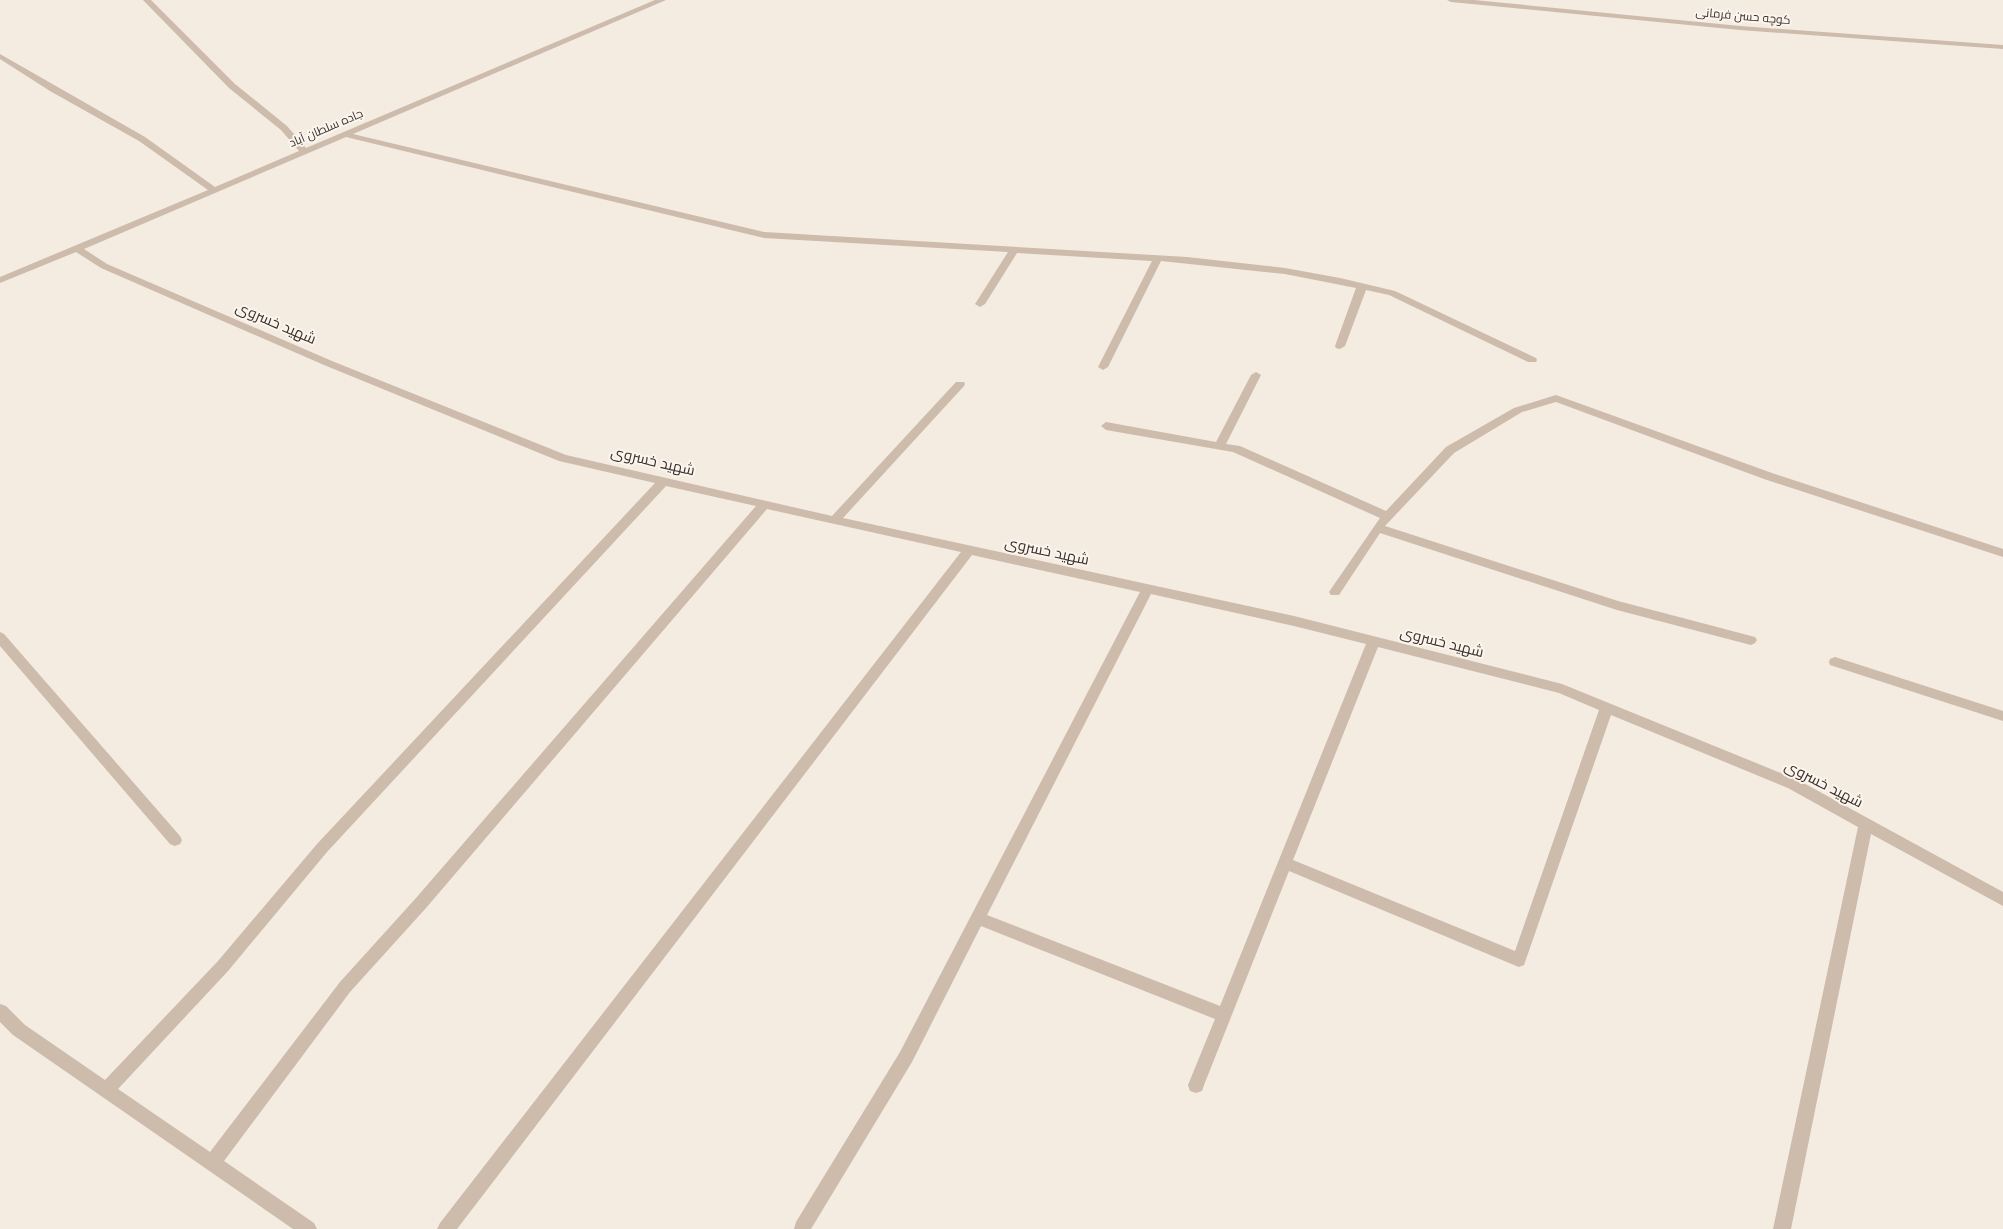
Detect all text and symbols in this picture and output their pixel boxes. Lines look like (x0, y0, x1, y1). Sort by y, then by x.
street label: کوچه حسن فرمانی (1695, 4, 1791, 29)
street label: جاده سلطان آباد (286, 105, 365, 150)
street label: شهید خسروی (233, 297, 319, 349)
street label: شهید خسروی (609, 442, 697, 480)
street label: شهید خسروی (1003, 532, 1091, 570)
street label: شهید خسروی (1398, 622, 1486, 662)
street label: شهید خسروی (1781, 756, 1867, 812)

